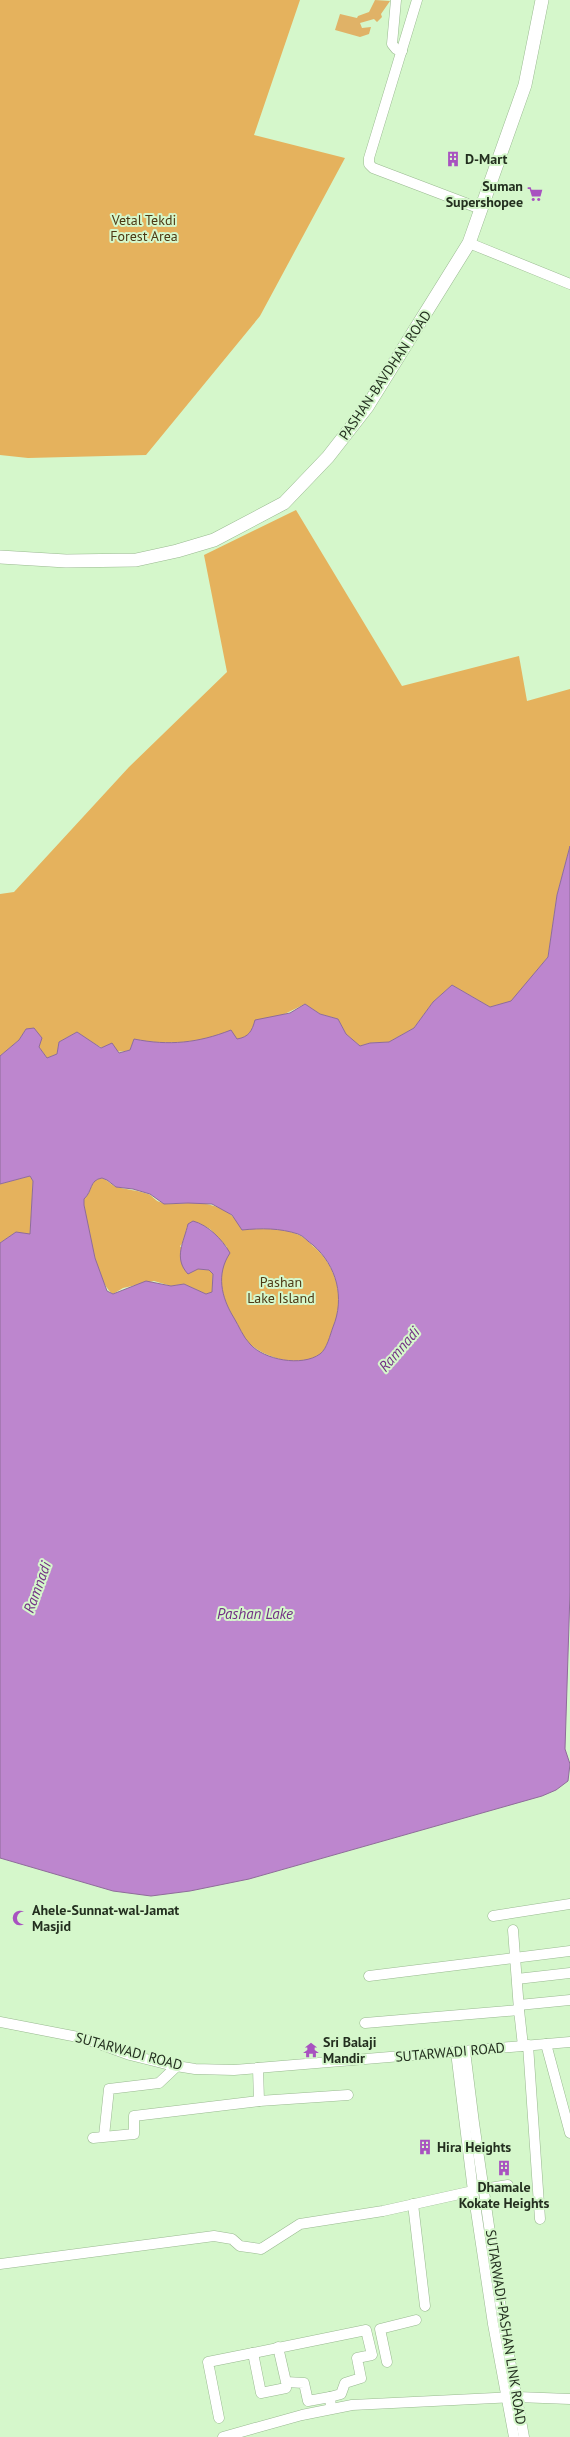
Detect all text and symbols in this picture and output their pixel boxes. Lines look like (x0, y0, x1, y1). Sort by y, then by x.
building icon: D-Mart (444, 150, 462, 168)
place label: D-Mart (465, 150, 508, 168)
place label: Suman Supershopee (446, 177, 523, 211)
supermarket icon: Suman Supershopee (526, 185, 544, 203)
park label: Vetal Tekdi Forest Area (110, 211, 178, 245)
street label: PASHAN-BAVDHAN ROAD (335, 307, 435, 443)
park label: Pashan Lake Island (247, 1273, 315, 1307)
water label: Ramnadi (374, 1322, 424, 1375)
water label: Ramnadi (19, 1558, 55, 1615)
water label: Pashan Lake (217, 1604, 293, 1623)
place label: Ahele-Sunnat-wal-Jamat Masjid (32, 1901, 179, 1935)
mosque icon: Ahele-Sunnat-wal-Jamat Masjid (11, 1909, 29, 1927)
street label: SUTARWADI ROAD (74, 2028, 184, 2074)
place label: Sri Balaji Mandir (323, 2033, 377, 2067)
street label: SUTARWADI ROAD (394, 2038, 506, 2066)
temple icon: Sri Balaji Mandir (302, 2041, 320, 2059)
building icon: Hira Heights (416, 2138, 434, 2156)
place label: Hira Heights (437, 2138, 511, 2156)
building icon: Dhamale Kokate Heights (495, 2159, 513, 2177)
place label: Dhamale Kokate Heights (459, 2178, 549, 2212)
street label: SUTARWADI-PASHAN LINK ROAD (482, 2228, 530, 2426)

